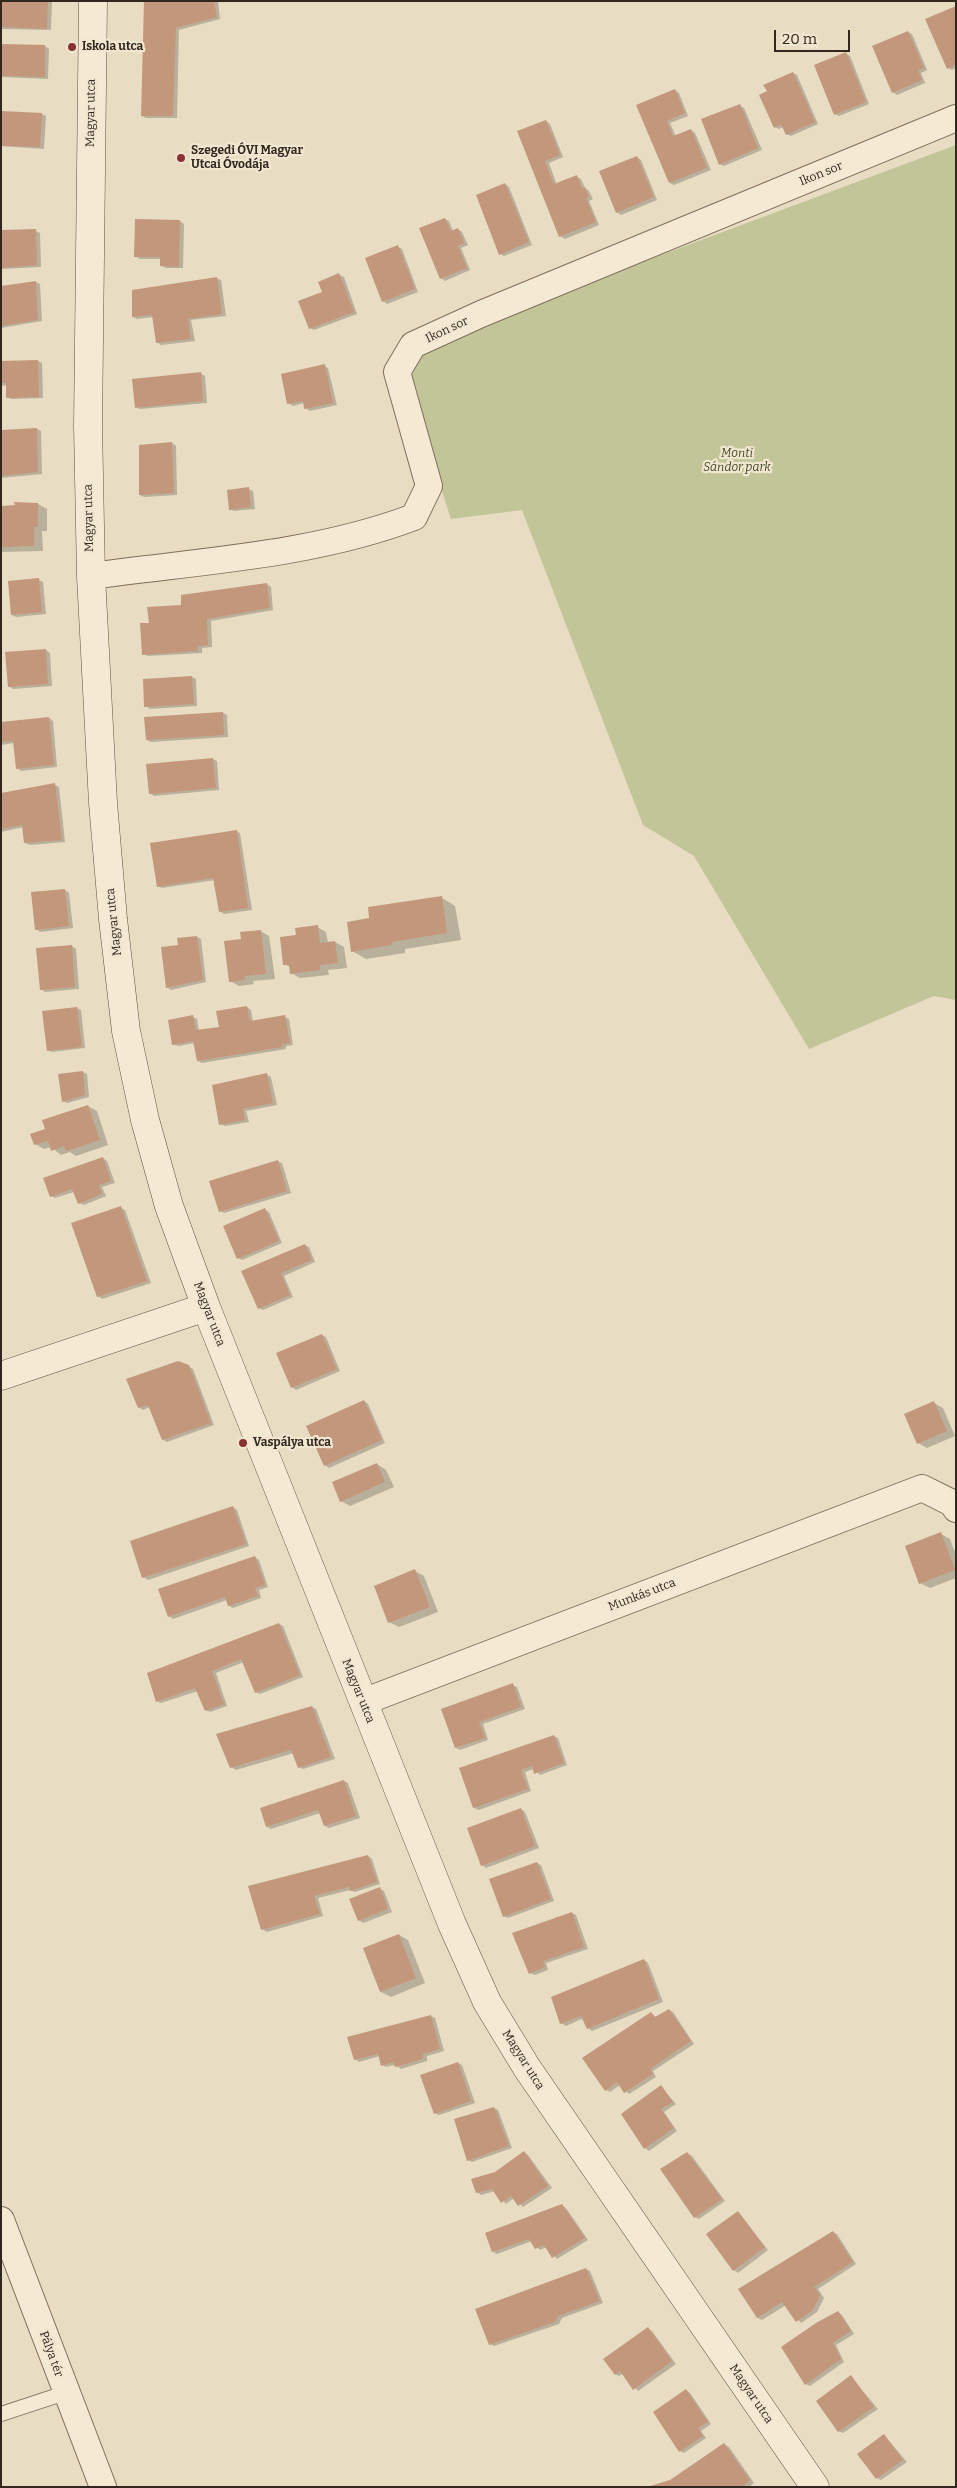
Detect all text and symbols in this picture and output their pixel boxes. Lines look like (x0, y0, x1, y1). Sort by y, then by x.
scale bar (777, 20, 853, 52)
text: 20 m (782, 30, 817, 48)
place label: Iskola utca (82, 40, 143, 54)
marker: Iskola utca (66, 41, 78, 53)
street label: Magyar utca (83, 79, 99, 147)
place label: Szegedi ÓVI Magyar Utcai Óvodája (191, 144, 303, 172)
marker: Szegedi ÓVI Magyar Utcai Óvodája (175, 152, 187, 164)
street label: Ikon sor (797, 159, 845, 189)
street label: Ikon sor (423, 314, 471, 346)
park label: Monti Sándor park (703, 447, 771, 475)
street label: Magyar utca (81, 484, 97, 552)
street label: Magyar utca (103, 887, 125, 957)
street label: Magyar utca (190, 1280, 228, 1348)
place label: Vaspálya utca (253, 1436, 331, 1450)
marker: Vaspálya utca (237, 1437, 249, 1449)
street label: Munkás utca (606, 1576, 678, 1614)
street label: Magyar utca (339, 1657, 377, 1725)
street label: Magyar utca (499, 2027, 547, 2093)
street label: Pálya tér (36, 2329, 66, 2379)
street label: Magyar utca (726, 2362, 776, 2426)

